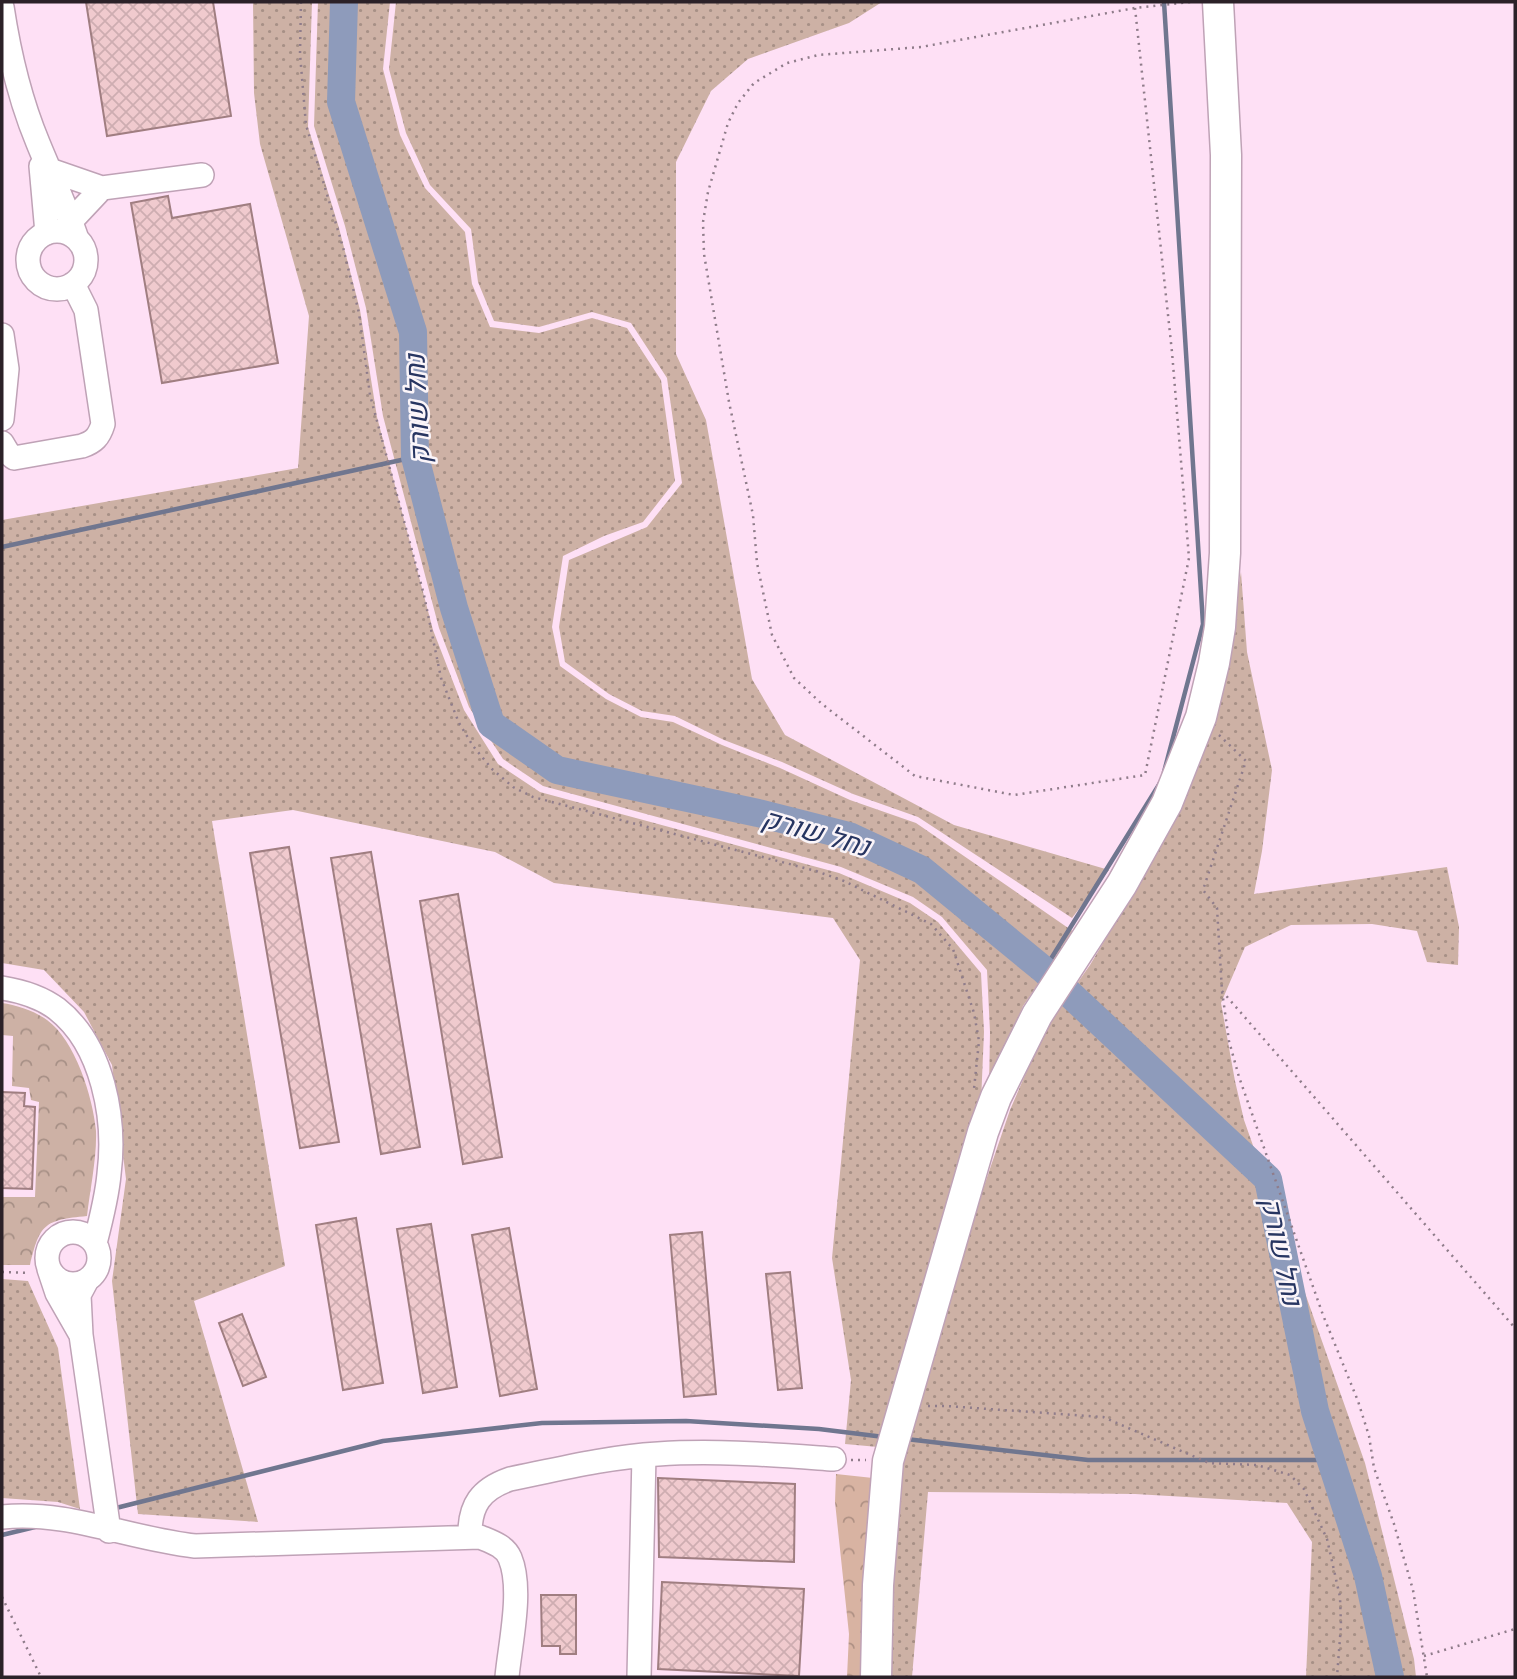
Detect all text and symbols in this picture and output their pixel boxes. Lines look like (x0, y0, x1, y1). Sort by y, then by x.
water label: נחל שורק (397, 351, 437, 465)
water label: נחל שורק (758, 800, 875, 864)
water label: נחל שורק (1254, 1194, 1310, 1310)

